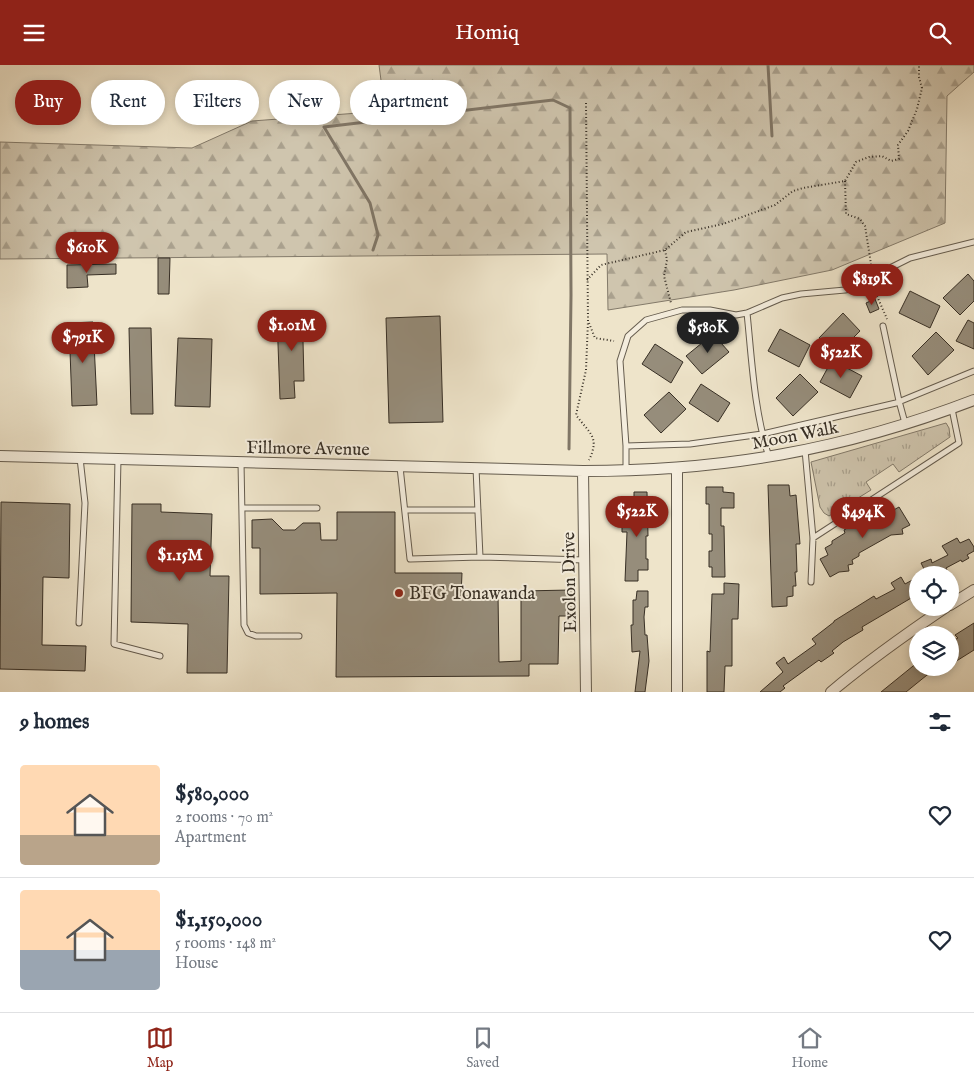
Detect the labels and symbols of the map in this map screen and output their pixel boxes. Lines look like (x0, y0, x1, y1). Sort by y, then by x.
pin: $610K (52, 231, 122, 274)
pin: $819K (837, 263, 907, 306)
pin: $1.01M (251, 309, 333, 352)
pin: $580K (673, 311, 743, 354)
pin: $791K (48, 321, 118, 364)
pin: $522K (806, 337, 876, 379)
street label: Moon Walk (750, 417, 841, 456)
street label: Fillmore Avenue (246, 437, 370, 462)
pin: $522K (602, 495, 672, 538)
pin: $494K (828, 497, 898, 539)
street label: Exolon Drive (558, 532, 583, 632)
pin: $1.15M (139, 539, 221, 582)
place label: BFG Tonawanda (409, 583, 535, 606)
marker: BFG Tonawanda (393, 587, 405, 599)

